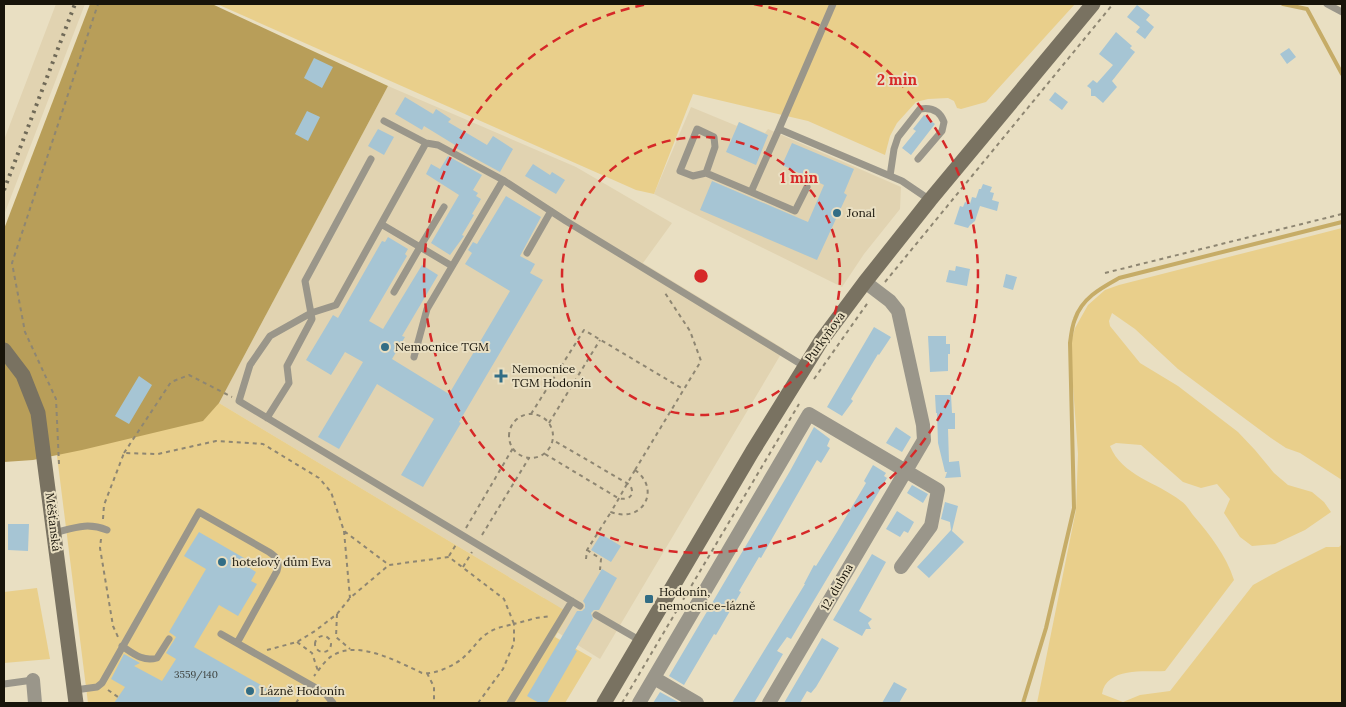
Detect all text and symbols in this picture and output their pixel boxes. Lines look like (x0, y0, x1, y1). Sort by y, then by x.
text: 2 min (877, 70, 918, 89)
text: 1 min (780, 168, 819, 187)
place label: Jonal (846, 205, 875, 220)
marker: Jonal (831, 207, 843, 219)
centre of rings (692, 267, 710, 285)
street label: Purkyňova (801, 309, 848, 365)
place label: Nemocnice TGM (395, 339, 489, 354)
marker: Nemocnice TGM (379, 341, 391, 353)
place label: Nemocnice TGM Hodonín (512, 361, 591, 390)
marker: Nemocnice TGM Hodonín (494, 369, 508, 383)
street label: Měšťanská (42, 492, 65, 552)
place label: hotelový dům Eva (232, 554, 331, 569)
marker: hotelový dům Eva (216, 556, 228, 568)
street label: 12. dubna (817, 561, 856, 613)
place label: Hodonín, nemocnice-lázně (659, 584, 756, 613)
marker: Hodonín, nemocnice-lázně (643, 593, 655, 605)
house number: 3559/140 (174, 668, 218, 681)
place label: Lázně Hodonín (260, 683, 345, 698)
marker: Lázně Hodonín (244, 685, 256, 697)

